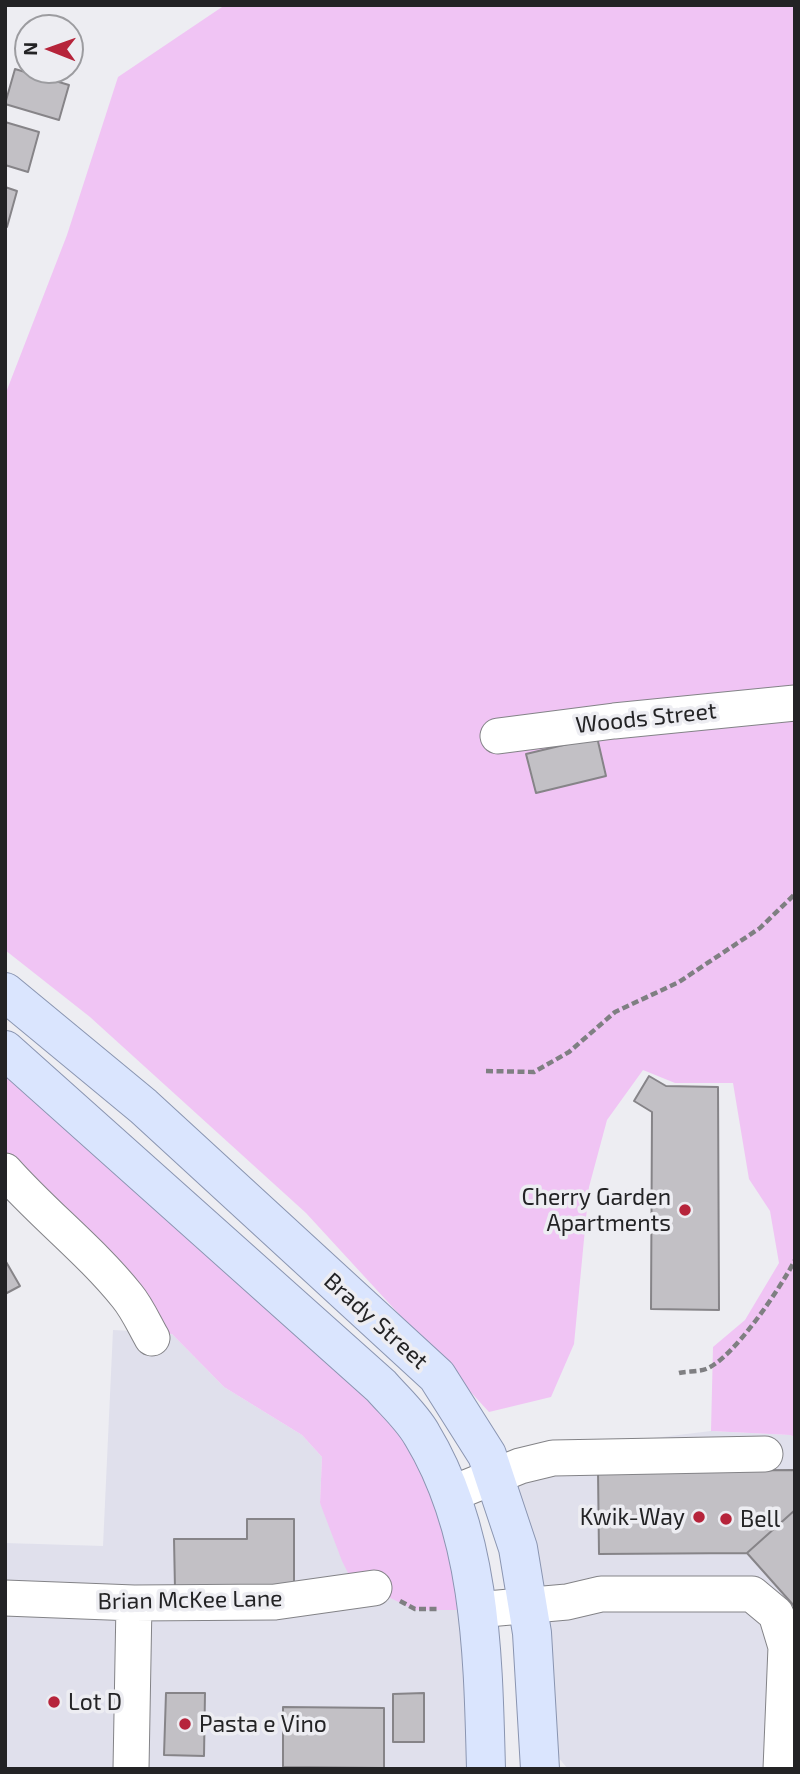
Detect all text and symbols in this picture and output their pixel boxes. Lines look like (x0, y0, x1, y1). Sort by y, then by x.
north arrow (14, 14, 84, 84)
text: N (18, 42, 41, 56)
street label: Woods Street (574, 697, 718, 739)
place label: Cherry Garden Apartments (521, 1183, 671, 1237)
marker: Cherry Garden Apartments (677, 1202, 693, 1218)
street label: Brady Street (318, 1267, 434, 1375)
place label: Kwik-Way (580, 1503, 685, 1531)
place label: Bell (740, 1505, 780, 1533)
marker: Kwik-Way (691, 1509, 707, 1525)
marker: Bell (718, 1511, 734, 1527)
street label: Brian McKee Lane (97, 1585, 283, 1615)
place label: Lot D (68, 1688, 122, 1716)
marker: Lot D (46, 1694, 62, 1710)
place label: Pasta e Vino (199, 1710, 327, 1738)
marker: Pasta e Vino (177, 1716, 193, 1732)

